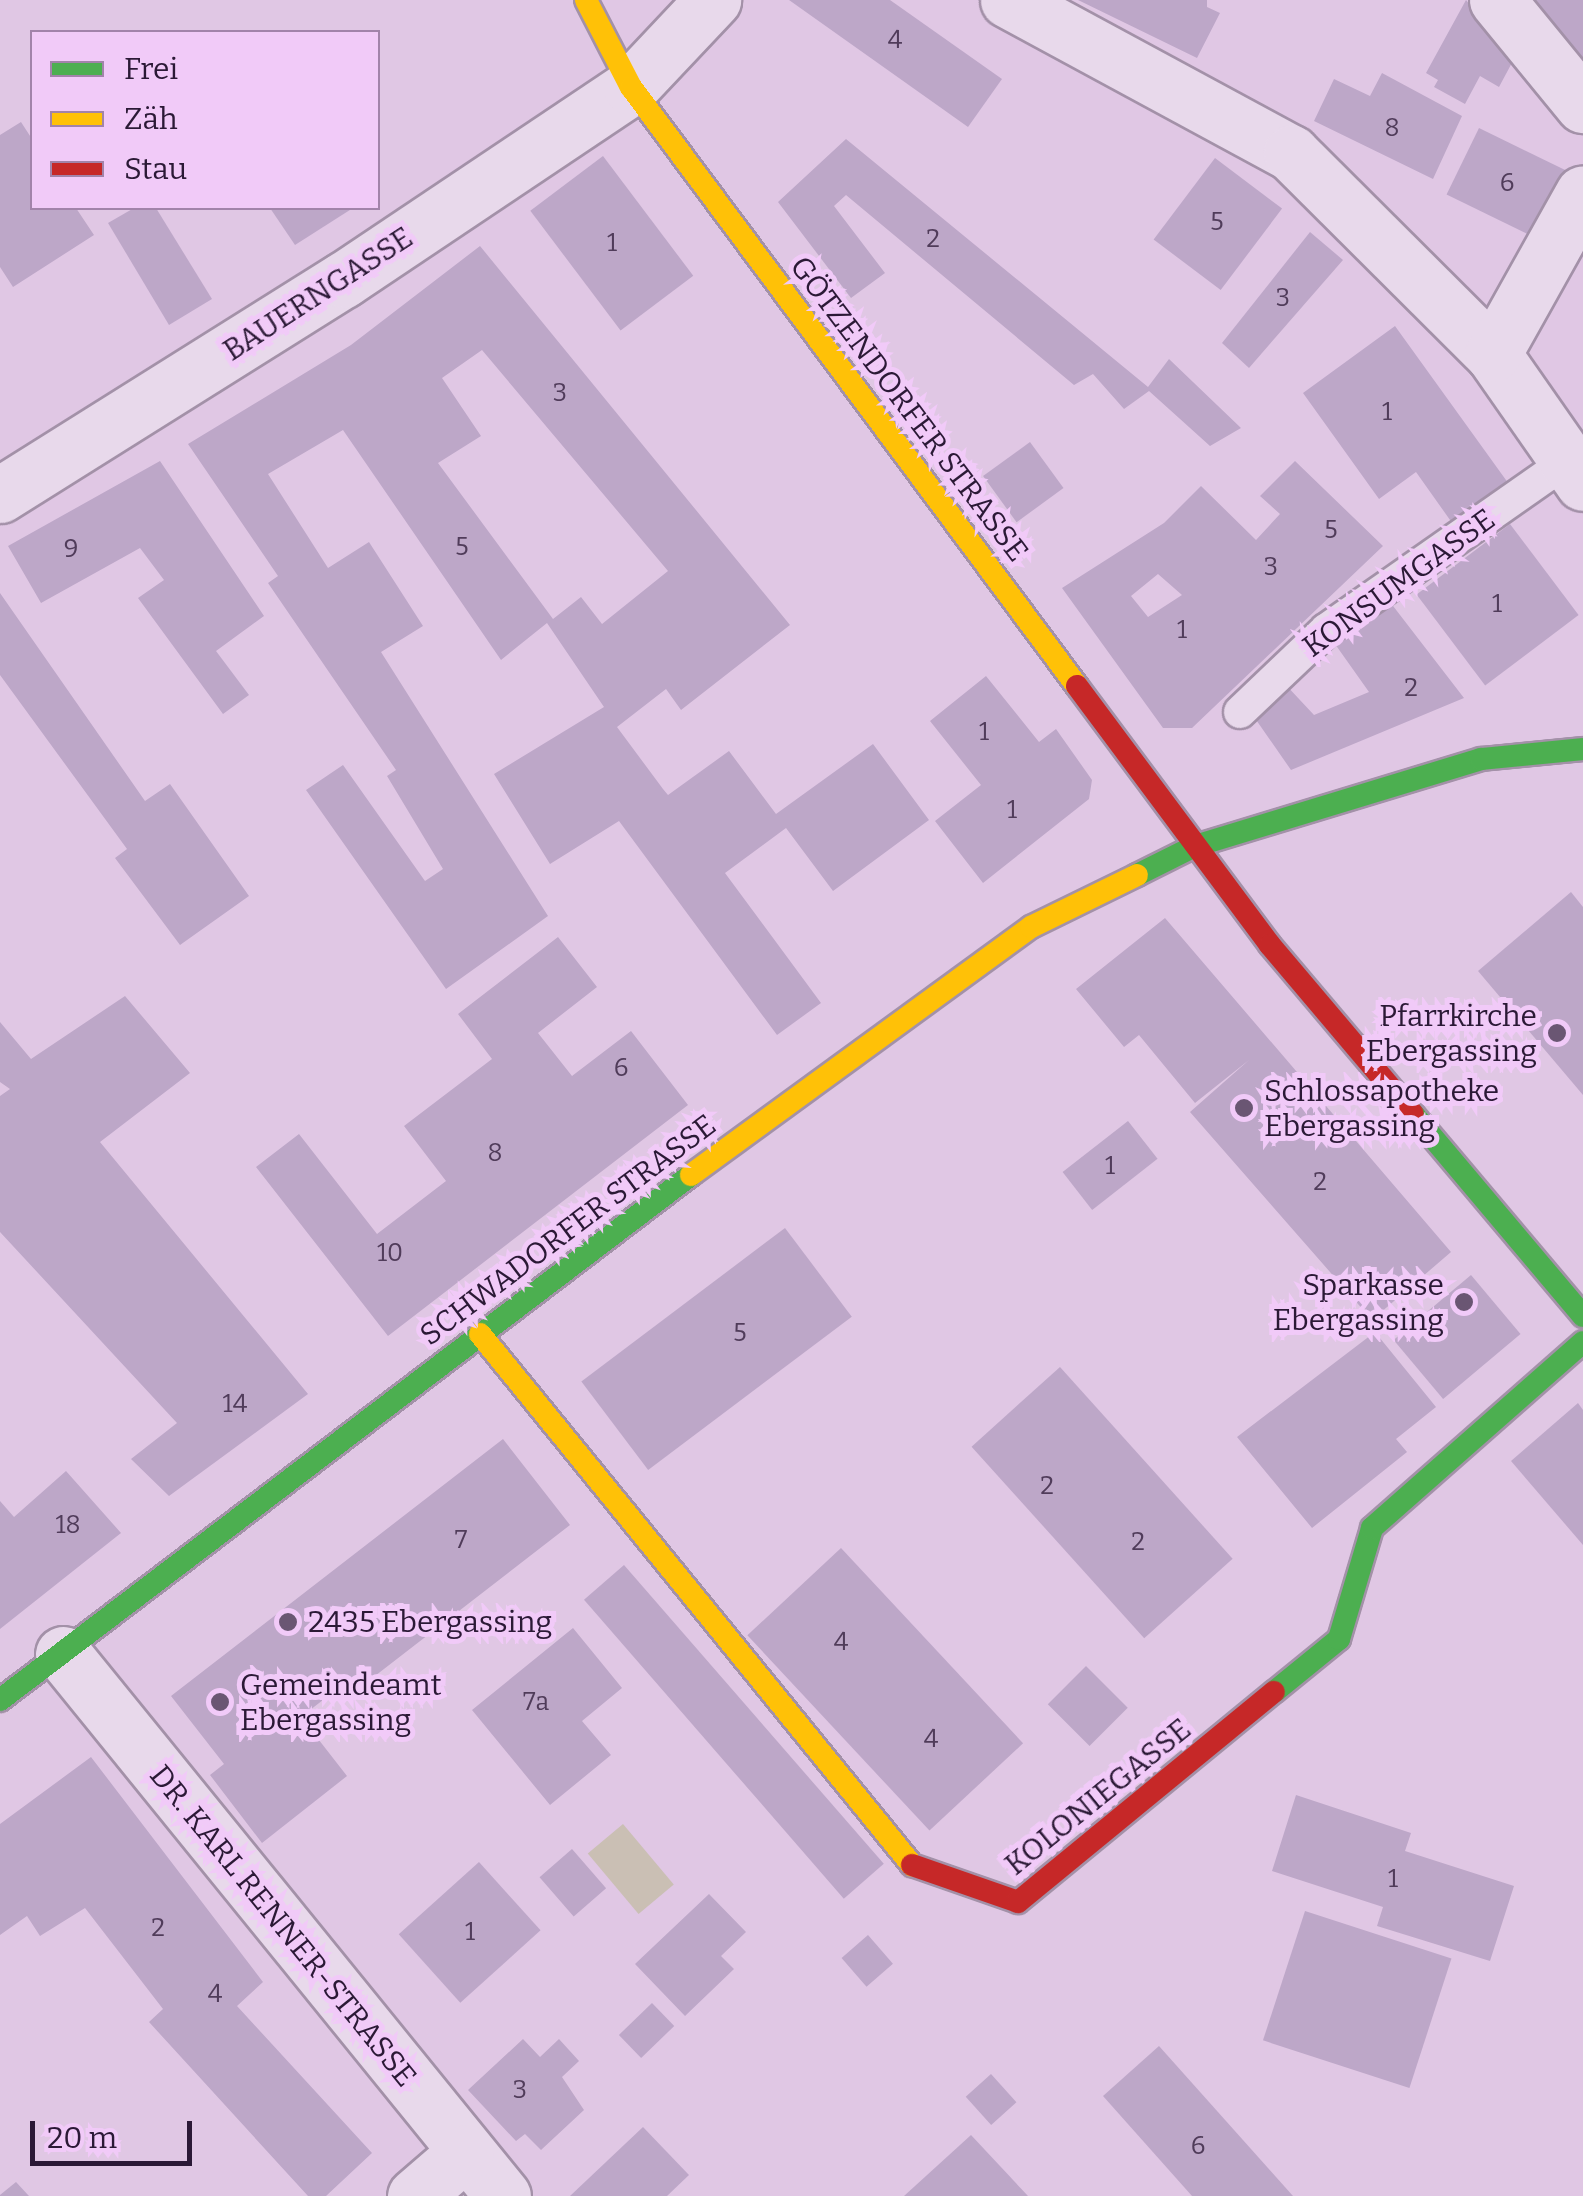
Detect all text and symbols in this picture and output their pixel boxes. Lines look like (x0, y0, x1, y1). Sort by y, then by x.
house number: 4 (888, 25, 902, 55)
legend (30, 30, 380, 210)
text: Frei (124, 51, 178, 87)
text: Zäh (124, 101, 178, 137)
house number: 8 (1384, 113, 1400, 143)
text: Stau (124, 151, 187, 187)
house number: 6 (1500, 168, 1514, 198)
house number: 5 (1210, 207, 1224, 237)
street label: BAUERNGASSE (217, 219, 419, 369)
house number: 2 (926, 224, 940, 254)
house number: 1 (607, 228, 617, 258)
street label: GÖTZENDORFER STRASSE (782, 249, 1036, 569)
house number: 3 (1276, 283, 1290, 313)
house number: 3 (553, 378, 567, 408)
house number: 1 (1382, 397, 1392, 427)
street label: KONSUMGASSE (1296, 501, 1502, 665)
house number: 5 (1324, 515, 1338, 545)
house number: 5 (455, 532, 469, 562)
house number: 9 (64, 534, 78, 564)
house number: 3 (1264, 552, 1278, 582)
house number: 1 (1492, 589, 1502, 619)
house number: 1 (1177, 615, 1187, 645)
house number: 2 (1404, 673, 1418, 703)
house number: 1 (979, 717, 989, 747)
house number: 1 (1007, 795, 1017, 825)
place label: Pfarrkirche Ebergassing (1366, 998, 1537, 1068)
marker: Pfarrkirche Ebergassing (1546, 1022, 1568, 1044)
house number: 6 (614, 1053, 628, 1083)
place label: Schlossapotheke Ebergassing (1264, 1073, 1499, 1144)
marker: Schlossapotheke Ebergassing (1233, 1097, 1255, 1119)
street label: SCHWADORFER STRASSE (413, 1107, 723, 1353)
house number: 8 (487, 1138, 503, 1168)
house number: 1 (1105, 1151, 1115, 1181)
house number: 2 (1313, 1167, 1327, 1197)
house number: 10 (377, 1238, 403, 1268)
place label: Sparkasse Ebergassing (1273, 1267, 1444, 1338)
marker: Sparkasse Ebergassing (1453, 1291, 1475, 1313)
house number: 5 (733, 1318, 747, 1348)
house number: 14 (223, 1389, 247, 1419)
house number: 2 (1040, 1471, 1054, 1501)
house number: 18 (55, 1510, 81, 1540)
house number: 7 (455, 1525, 467, 1555)
house number: 2 (1131, 1527, 1145, 1557)
place label: 2435 Ebergassing (308, 1604, 552, 1640)
marker: 2435 Ebergassing (277, 1611, 299, 1633)
house number: 4 (834, 1627, 848, 1657)
place label: Gemeindeamt Ebergassing (240, 1667, 441, 1738)
house number: 7a (523, 1687, 549, 1717)
marker: Gemeindeamt Ebergassing (209, 1691, 231, 1713)
street label: KOLONIEGASSE (998, 1711, 1198, 1883)
house number: 4 (924, 1724, 938, 1754)
street label: DR. KARL RENNER-STRASSE (142, 1758, 424, 2094)
house number: 1 (1388, 1864, 1398, 1894)
house number: 2 (151, 1913, 165, 1943)
house number: 1 (465, 1917, 475, 1947)
house number: 4 (208, 1979, 222, 2009)
house number: 3 (513, 2075, 527, 2105)
scale bar (35, 2101, 198, 2163)
text: 20 m (47, 2120, 117, 2156)
house number: 6 (1191, 2131, 1205, 2161)

